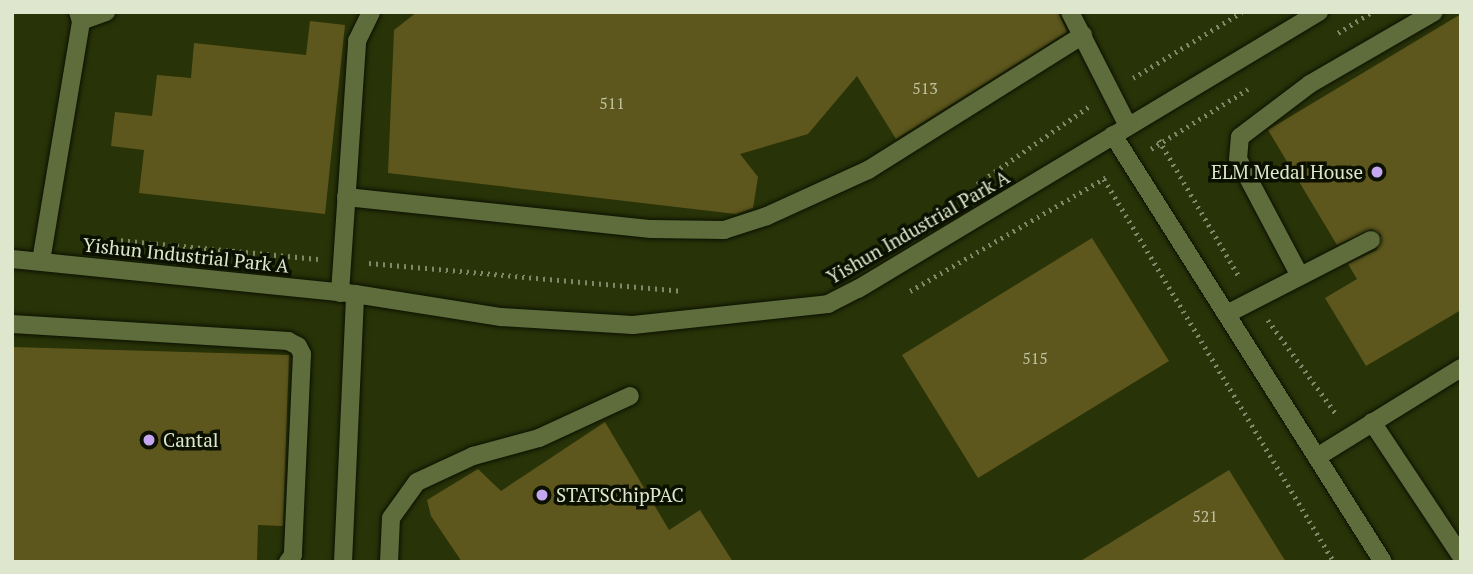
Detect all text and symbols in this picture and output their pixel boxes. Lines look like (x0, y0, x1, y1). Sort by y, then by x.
house number: 513 (912, 78, 938, 98)
house number: 511 (599, 93, 625, 113)
place label: ELM Medal House (1211, 161, 1363, 183)
marker: ELM Medal House (1369, 164, 1385, 180)
street label: Yishun Industrial Park A (822, 165, 1014, 289)
street label: Yishun Industrial Park A (82, 233, 290, 277)
house number: 515 (1022, 348, 1048, 368)
place label: Cantal (163, 429, 218, 451)
marker: Cantal (141, 432, 157, 448)
place label: STATSChipPAC (556, 484, 684, 506)
marker: STATSChipPAC (534, 487, 550, 503)
house number: 521 (1192, 506, 1218, 526)

